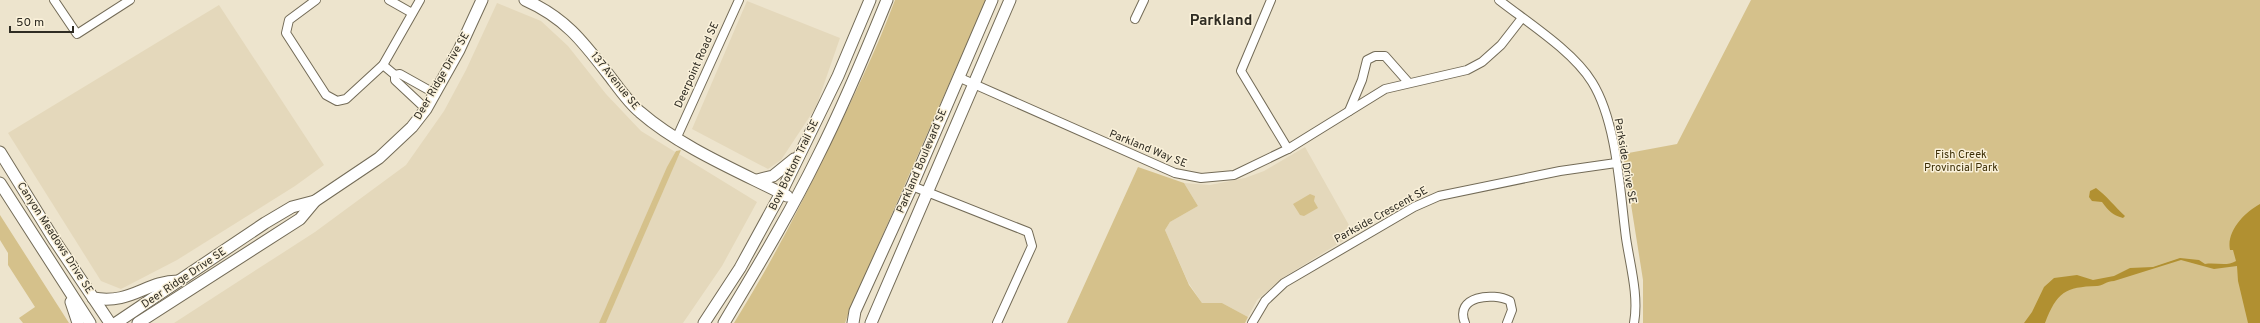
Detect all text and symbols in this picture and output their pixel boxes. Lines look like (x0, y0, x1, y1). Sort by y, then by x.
scale bar (10, 8, 73, 34)
district label: Parkland (1190, 12, 1252, 31)
text: 50 m (16, 15, 44, 31)
street label: Deerpoint Road SE (672, 20, 722, 110)
street label: Deer Ridge Drive SE (411, 30, 473, 122)
street label: 137 Avenue SE (587, 49, 643, 113)
street label: Parkland Boulevard SE (894, 107, 950, 215)
street label: Bow Bottom Trail SE (766, 117, 822, 213)
street label: Parkside Drive SE (1611, 117, 1639, 205)
street label: Parkland Way SE (1107, 127, 1189, 171)
park label: Fish Creek Provincial Park (1924, 148, 1998, 175)
street label: Canyon Meadows Drive SE (14, 180, 96, 296)
street label: Parkside Crescent SE (1332, 184, 1430, 246)
street label: Deer Ridge Drive SE (139, 244, 229, 312)

